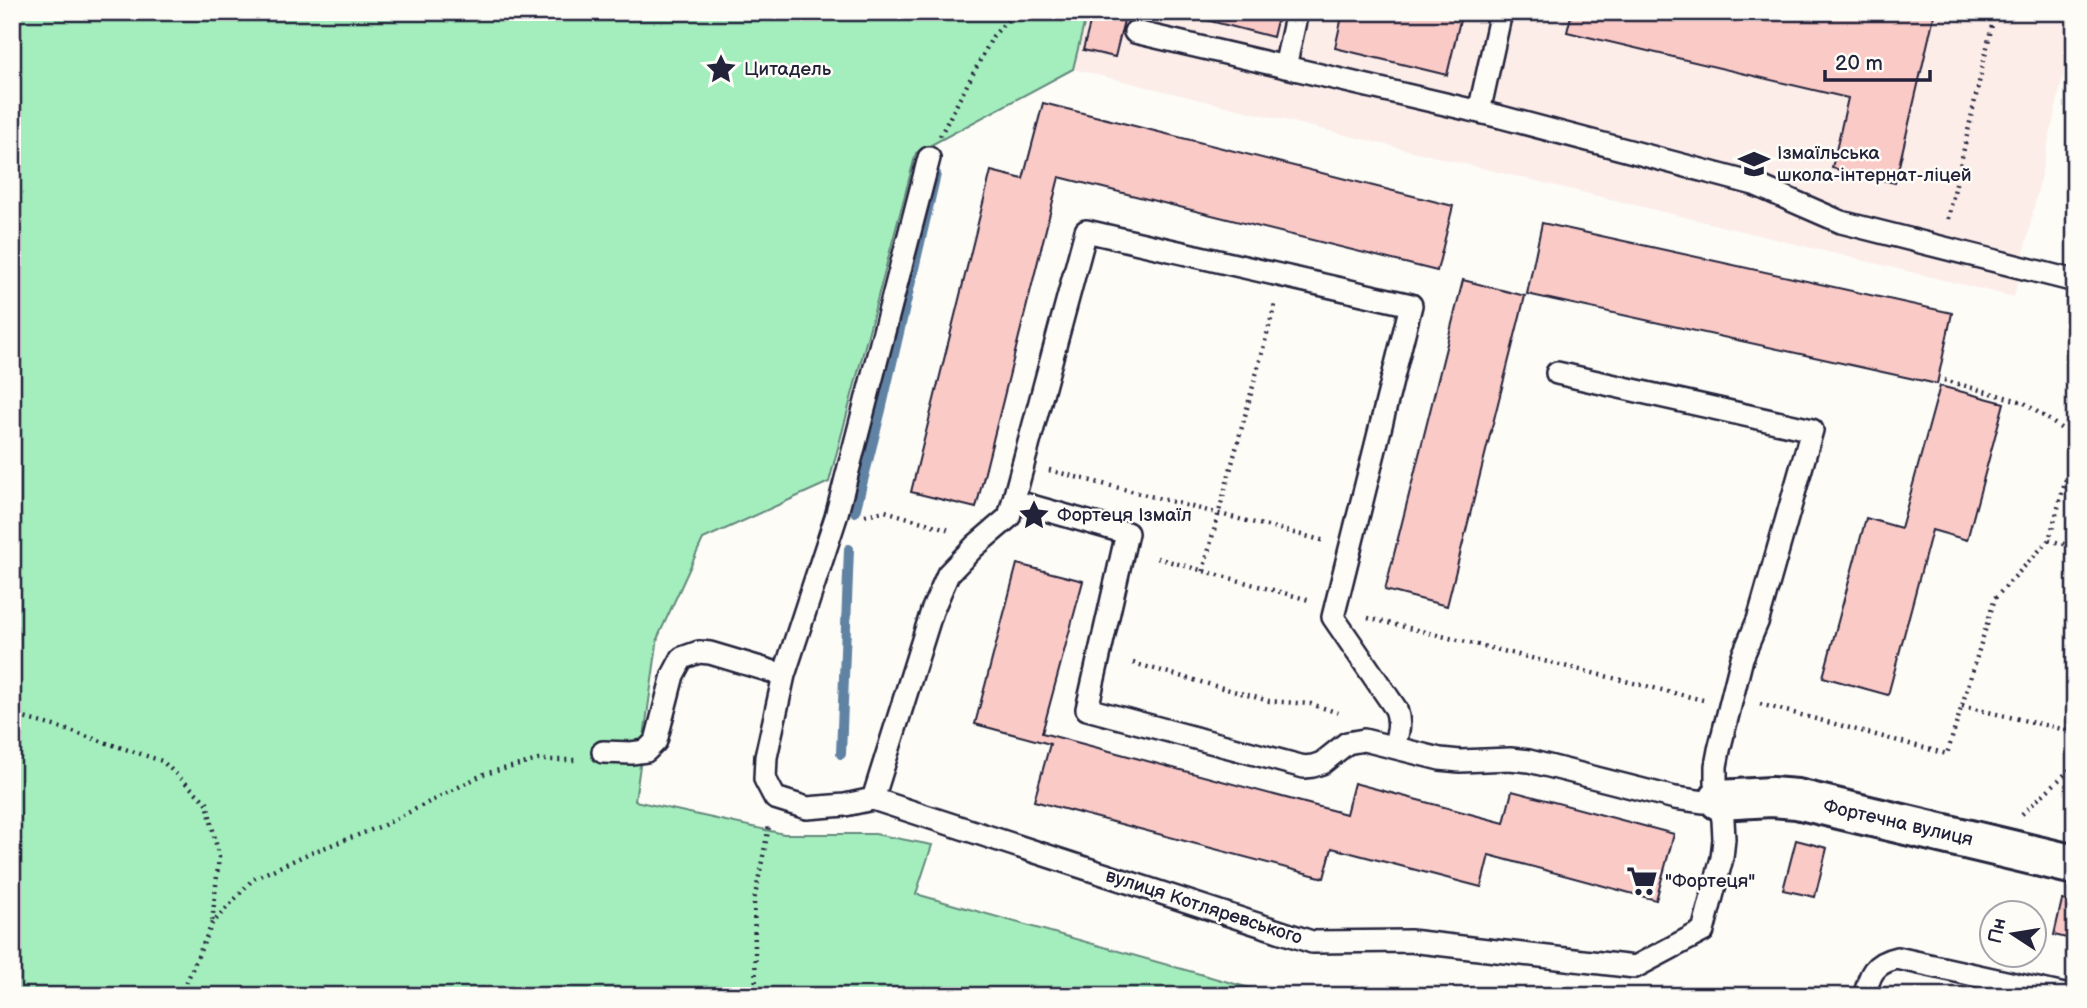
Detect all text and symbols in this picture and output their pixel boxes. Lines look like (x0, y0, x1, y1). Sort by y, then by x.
scale bar (1825, 38, 1930, 82)
text: 20 m (1835, 51, 1883, 76)
place icon: Цитадель (704, 52, 738, 86)
place label: Цитадель (744, 58, 832, 81)
place label: Ізмаїльська школа-інтернат-ліцей (1777, 142, 1972, 187)
school or university icon: Ізмаїльська школа-інтернат-ліцей (1737, 147, 1771, 181)
place icon: Фортеця Ізмаїл (1017, 498, 1051, 532)
place label: Фортеця Ізмаїл (1057, 504, 1192, 527)
street label: Фортечна вулиця (1821, 795, 1975, 851)
street label: вулиця Котляревського (1103, 864, 1305, 950)
supermarket icon: "Фортеця" (1625, 864, 1659, 898)
place label: "Фортеця" (1665, 870, 1755, 893)
north arrow (1979, 900, 2048, 970)
text: Пн (1984, 916, 2012, 946)

